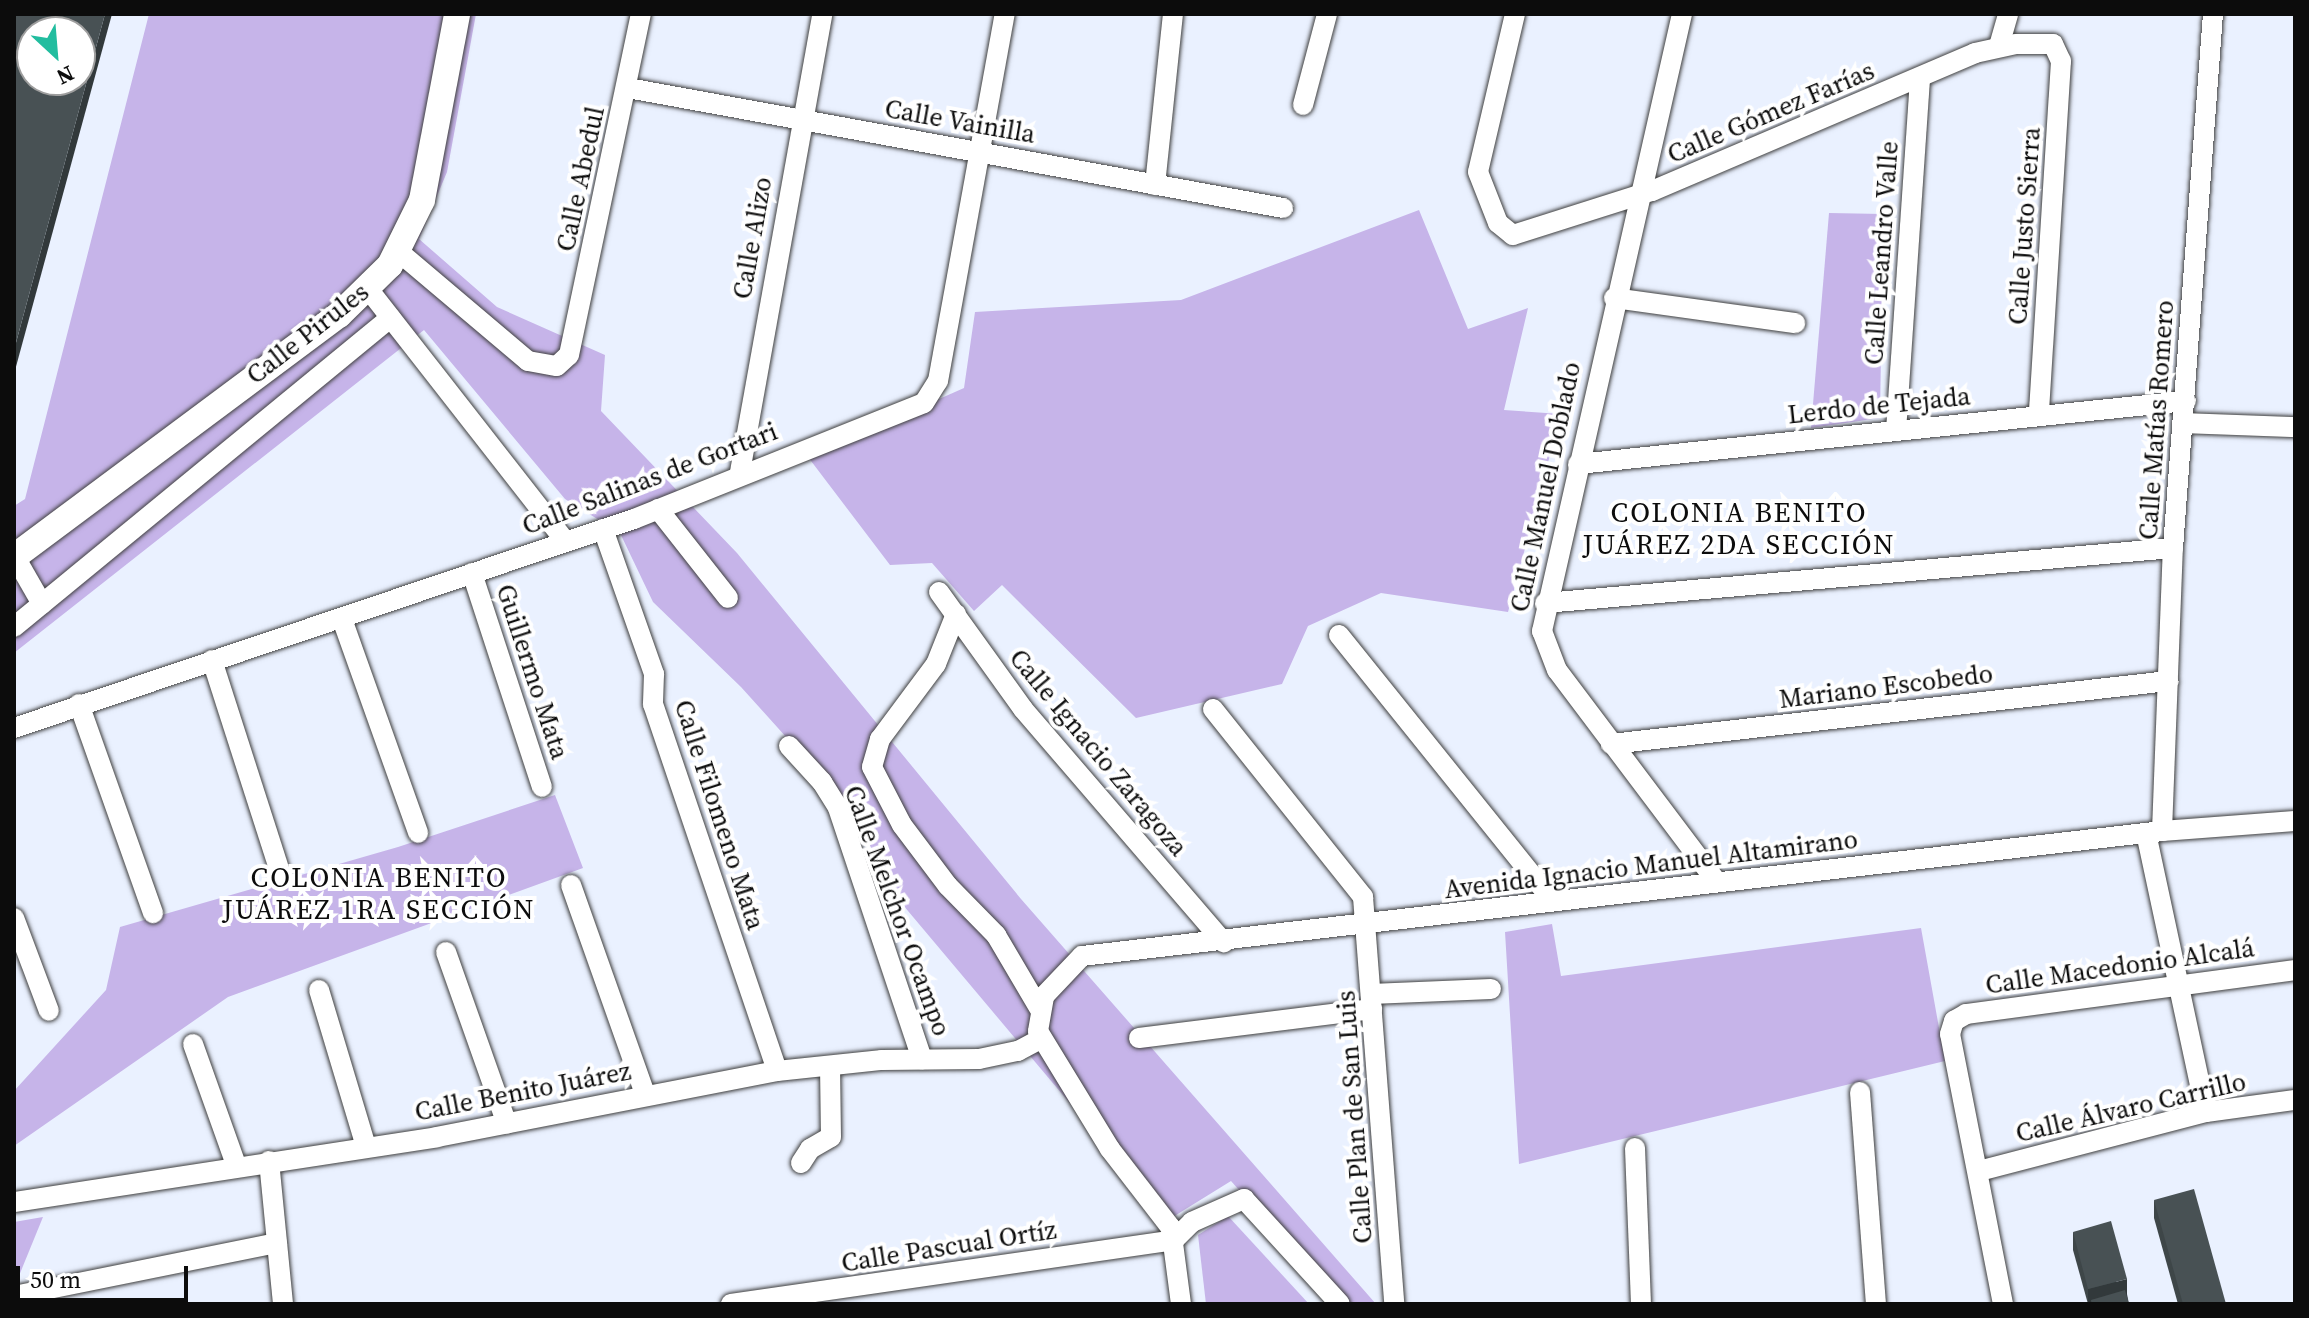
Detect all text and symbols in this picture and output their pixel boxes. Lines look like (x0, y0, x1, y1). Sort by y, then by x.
north arrow (16, 16, 96, 96)
street label: Calle Gómez Farías (1663, 55, 1879, 171)
text: N (52, 59, 79, 93)
street label: Calle Vainilla (882, 93, 1038, 151)
street label: Calle Abedul (550, 104, 612, 254)
street label: Calle Justo Sierra (2003, 126, 2047, 326)
street label: Calle Leandro Valle (1859, 140, 1905, 366)
street label: Calle Alizo (727, 175, 779, 301)
street label: Calle Pirules (241, 277, 375, 391)
street label: Calle Matías Romero (2133, 299, 2181, 541)
street label: Calle Manuel Doblado (1504, 359, 1588, 615)
street label: Lerdo de Tejada (1786, 381, 1972, 431)
street label: Calle Salinas de Gortari (518, 416, 782, 542)
district label: COLONIA BENITO JUÁREZ 2DA SECCIÓN (1582, 495, 1896, 561)
street label: Guillermo Mata (489, 581, 575, 763)
street label: Calle Ignacio Zaragoza (1002, 643, 1194, 863)
street label: Mariano Escobedo (1777, 658, 1995, 716)
street label: Calle Filomeno Mata (667, 696, 771, 934)
street label: Calle Melchor Ocampo (837, 782, 957, 1040)
street label: Avenida Ignacio Manuel Altamirano (1443, 824, 1859, 906)
district label: COLONIA BENITO JUÁREZ 1RA SECCIÓN (222, 860, 536, 926)
street label: Calle Macedonio Alcalá (1984, 933, 2256, 1001)
street label: Calle Plan de San Luis (1331, 989, 1379, 1245)
street label: Calle Benito Juárez (412, 1056, 634, 1128)
street label: Calle Álvaro Carrillo (2013, 1066, 2249, 1150)
street label: Calle Pascual Ortíz (839, 1215, 1059, 1279)
scale bar (20, 1250, 192, 1300)
text: 50 m (30, 1263, 81, 1296)

